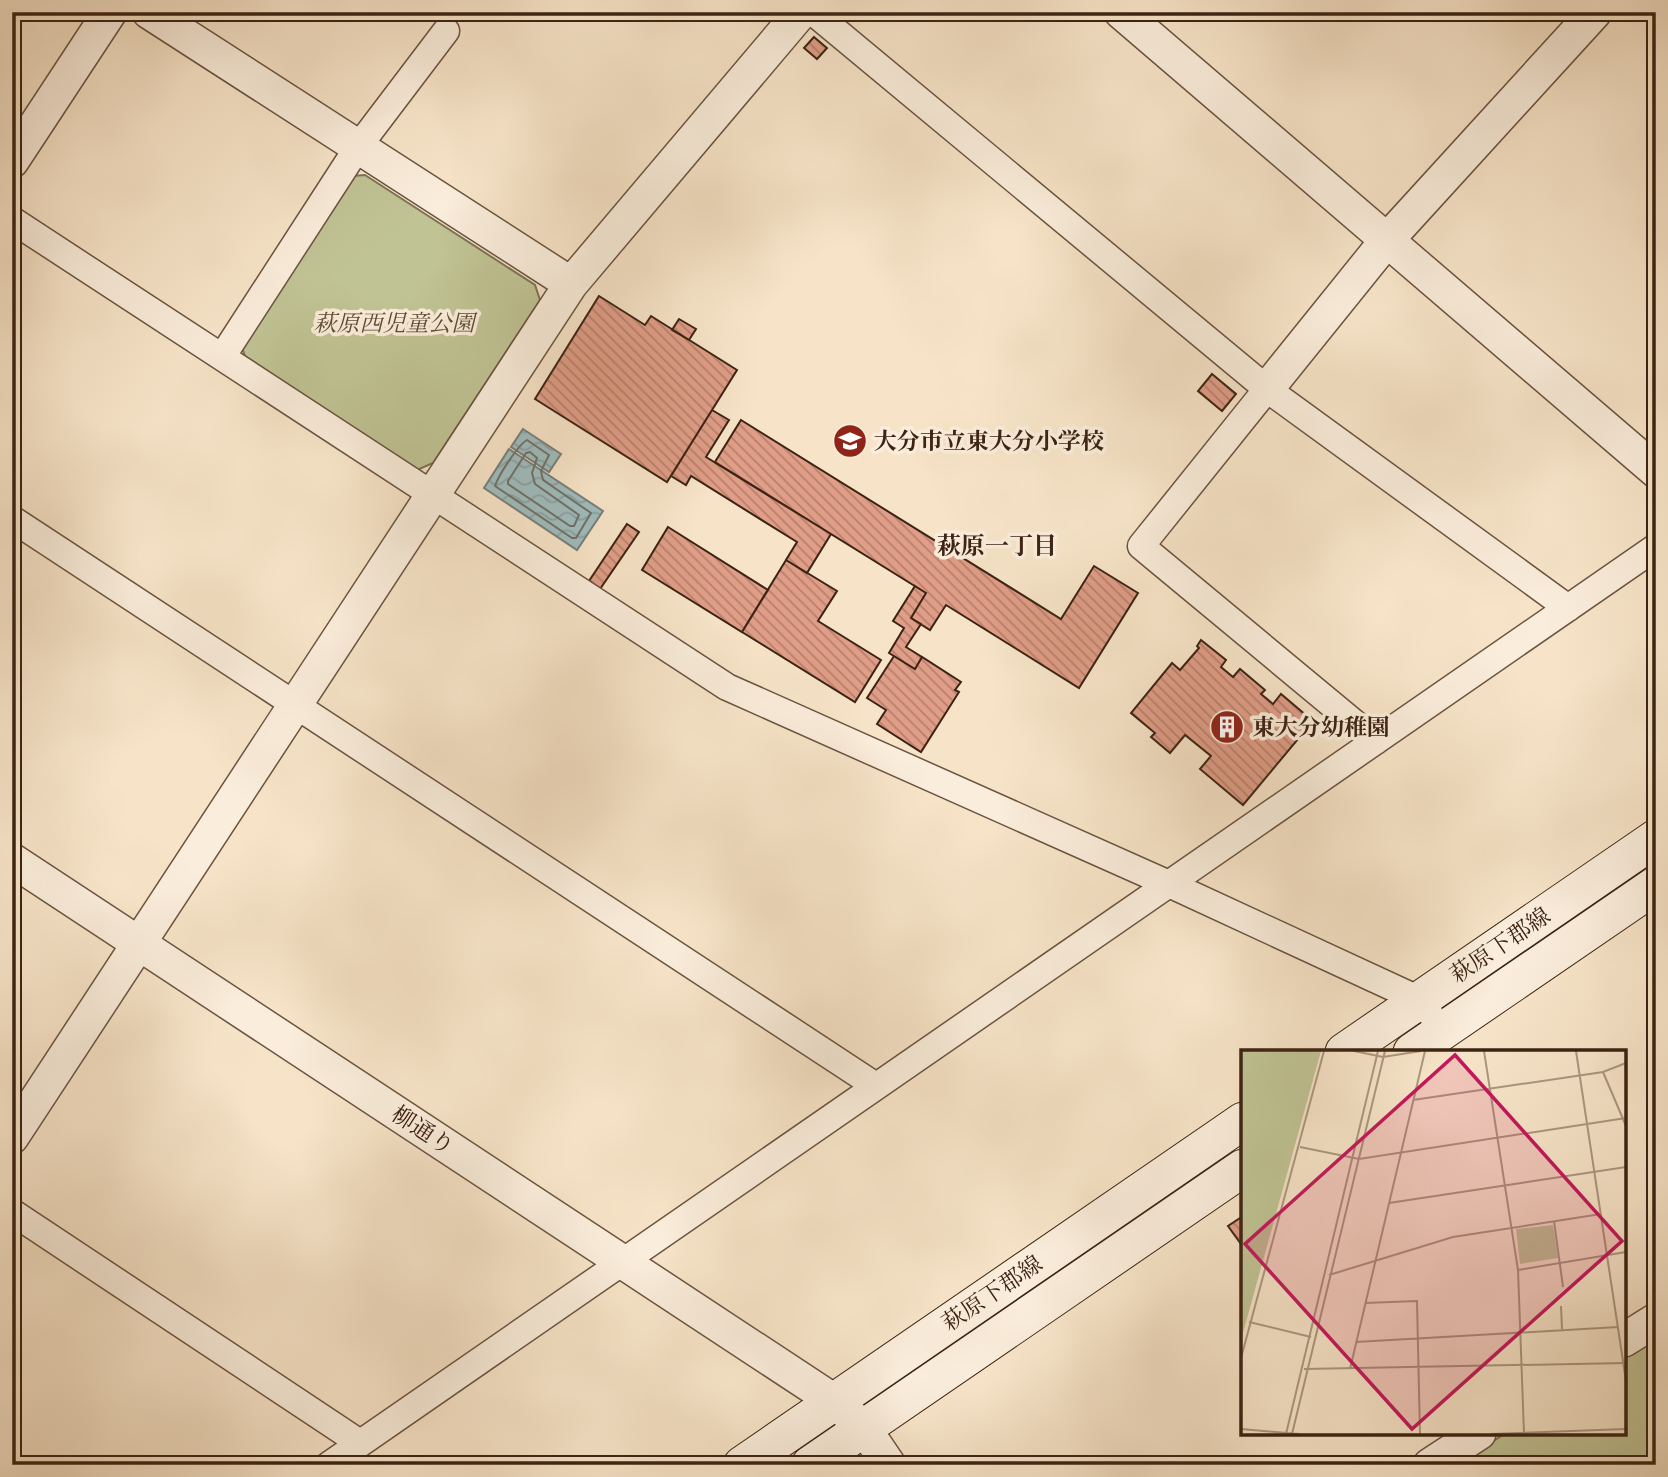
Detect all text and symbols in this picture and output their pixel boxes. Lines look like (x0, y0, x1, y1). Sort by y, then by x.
park label: 萩原西児童公園 (314, 310, 479, 338)
school or university icon: 大分市立東大分小学校 (831, 422, 869, 460)
place label: 大分市立東大分小学校 (874, 428, 1104, 456)
district label: 萩原一丁目 (937, 532, 1057, 562)
building icon: 東大分幼稚園 (1208, 708, 1246, 746)
place label: 東大分幼稚園 (1252, 714, 1390, 742)
street label: 萩原下郡線 (1445, 902, 1556, 990)
inset map (1241, 1050, 1626, 1435)
street label: 柳通り (386, 1100, 459, 1161)
street label: 萩原下郡線 (937, 1250, 1048, 1338)

